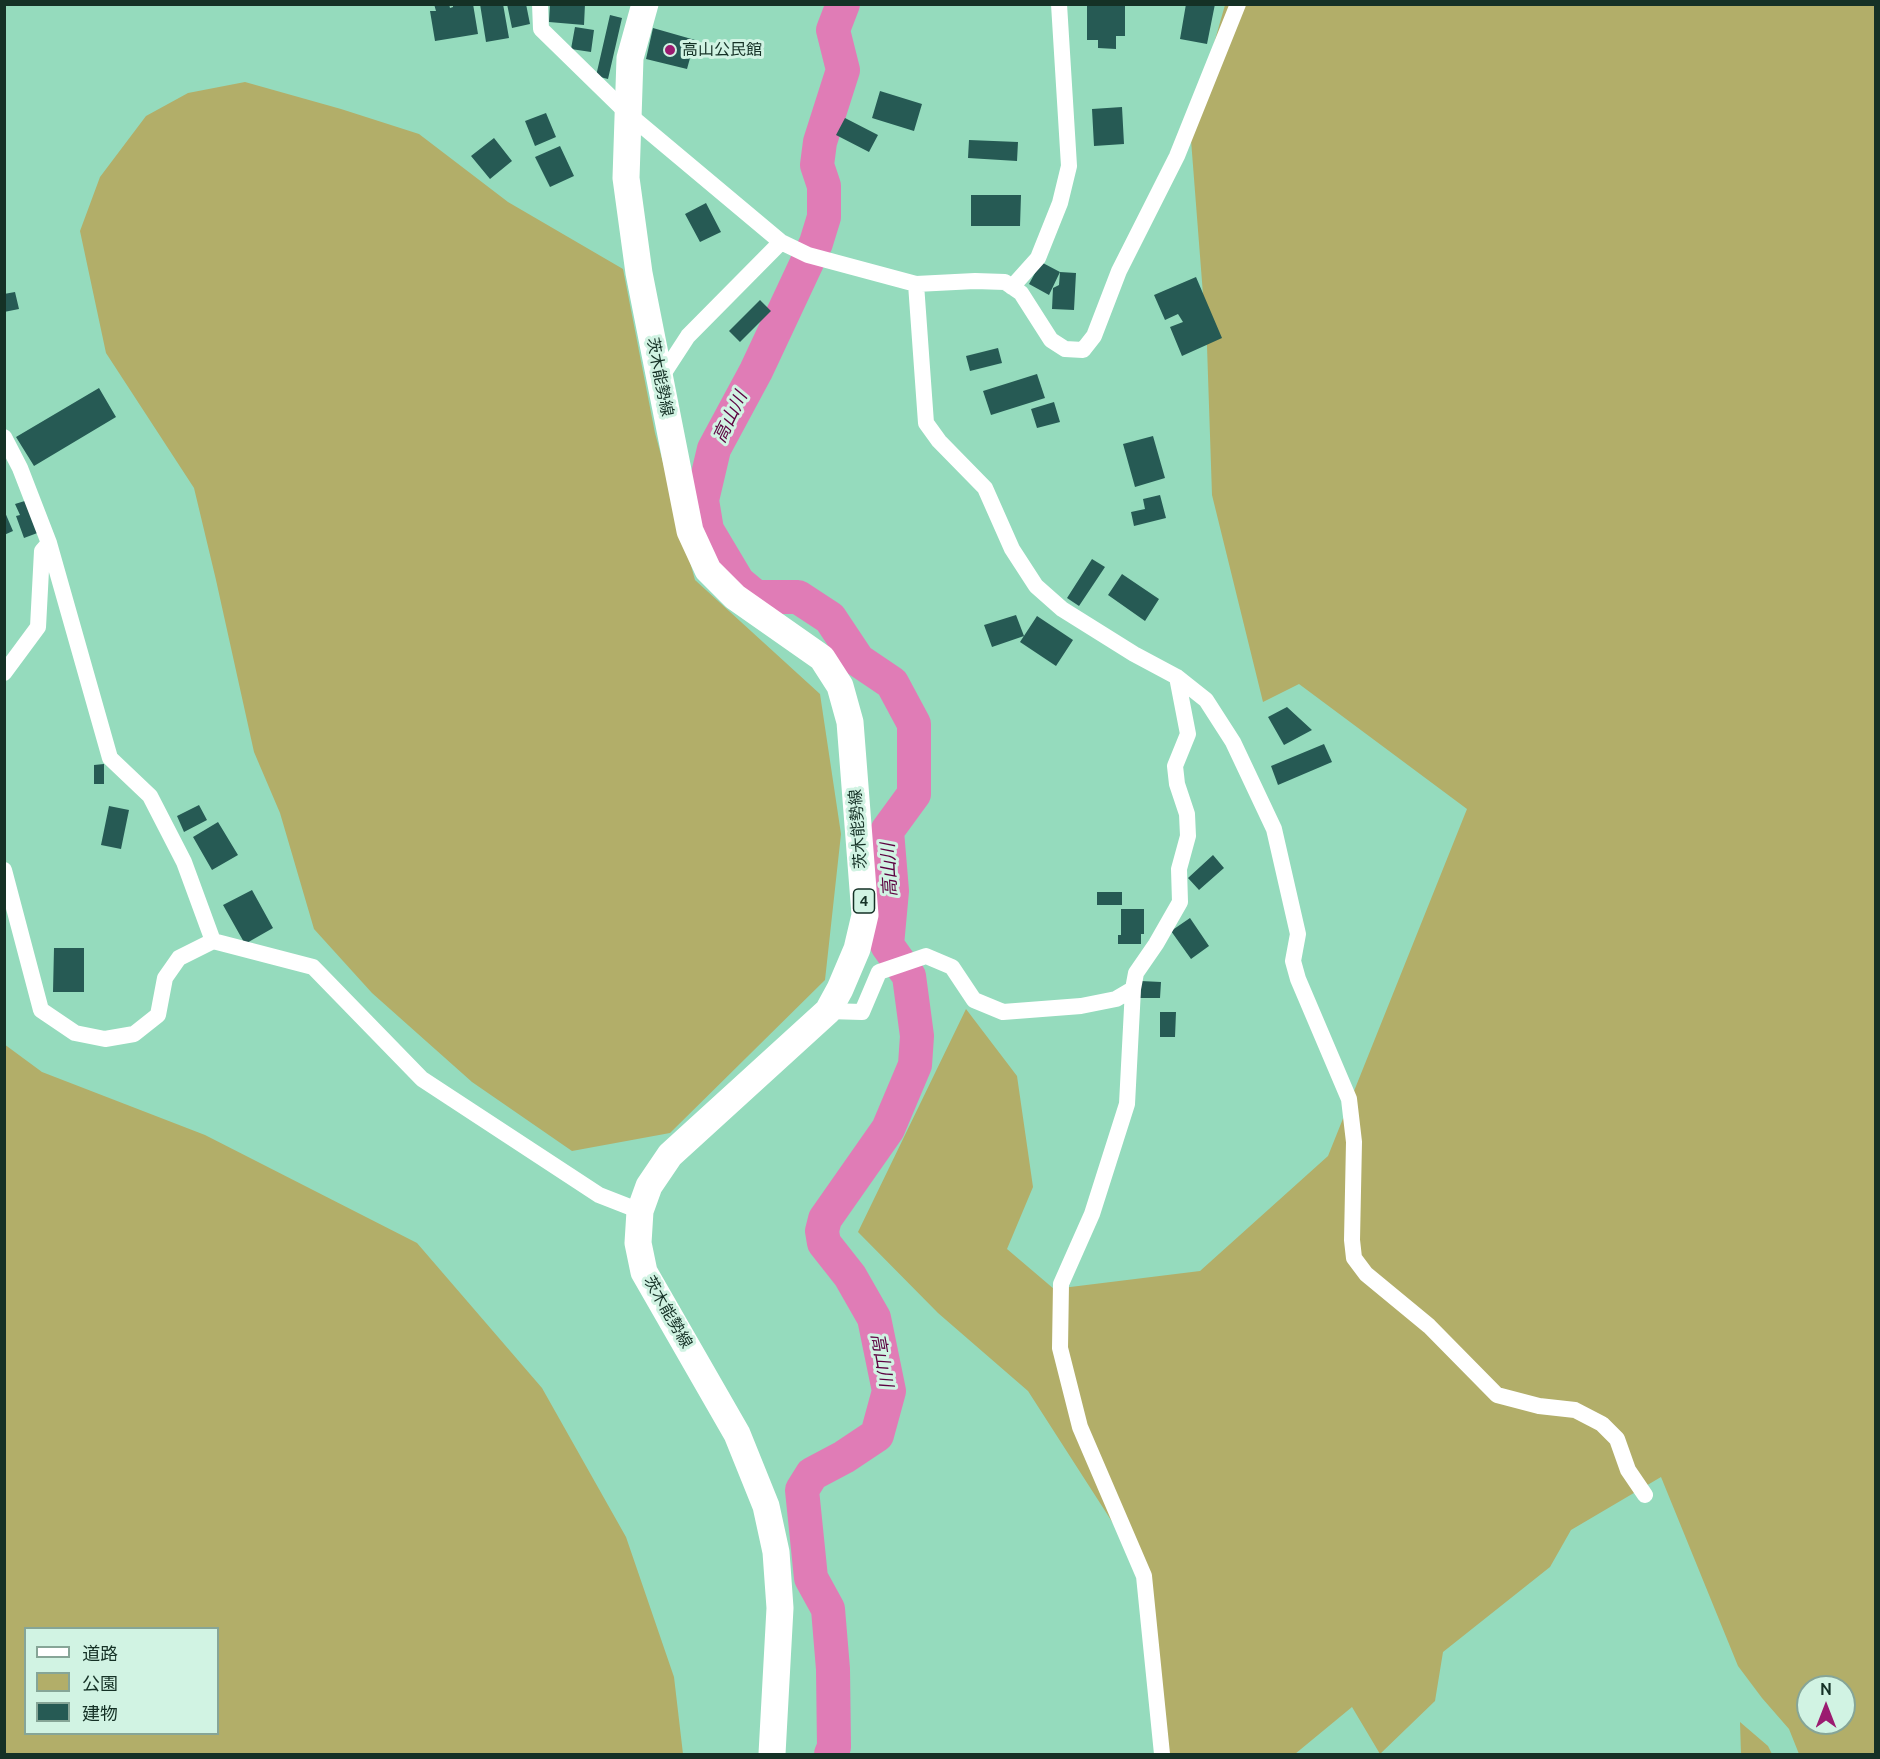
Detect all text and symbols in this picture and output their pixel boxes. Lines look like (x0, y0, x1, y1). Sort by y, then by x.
place label: 高山公民館 (682, 40, 762, 60)
marker: 高山公民館 (663, 43, 677, 57)
street label: 茨木能勢線 (643, 336, 677, 418)
water label: 高山川 (708, 388, 752, 446)
street label: 茨木能勢線 (846, 788, 870, 870)
water label: 高山川 (877, 842, 901, 898)
road number: 4 (854, 889, 874, 913)
street label: 茨木能勢線 (640, 1273, 696, 1351)
water label: 高山川 (867, 1332, 897, 1388)
legend (24, 1627, 219, 1735)
text: 道路 (82, 1643, 118, 1663)
text: 公園 (82, 1673, 118, 1693)
north arrow (1796, 1675, 1856, 1735)
text: N (1820, 1680, 1832, 1698)
text: 建物 (82, 1703, 118, 1723)

